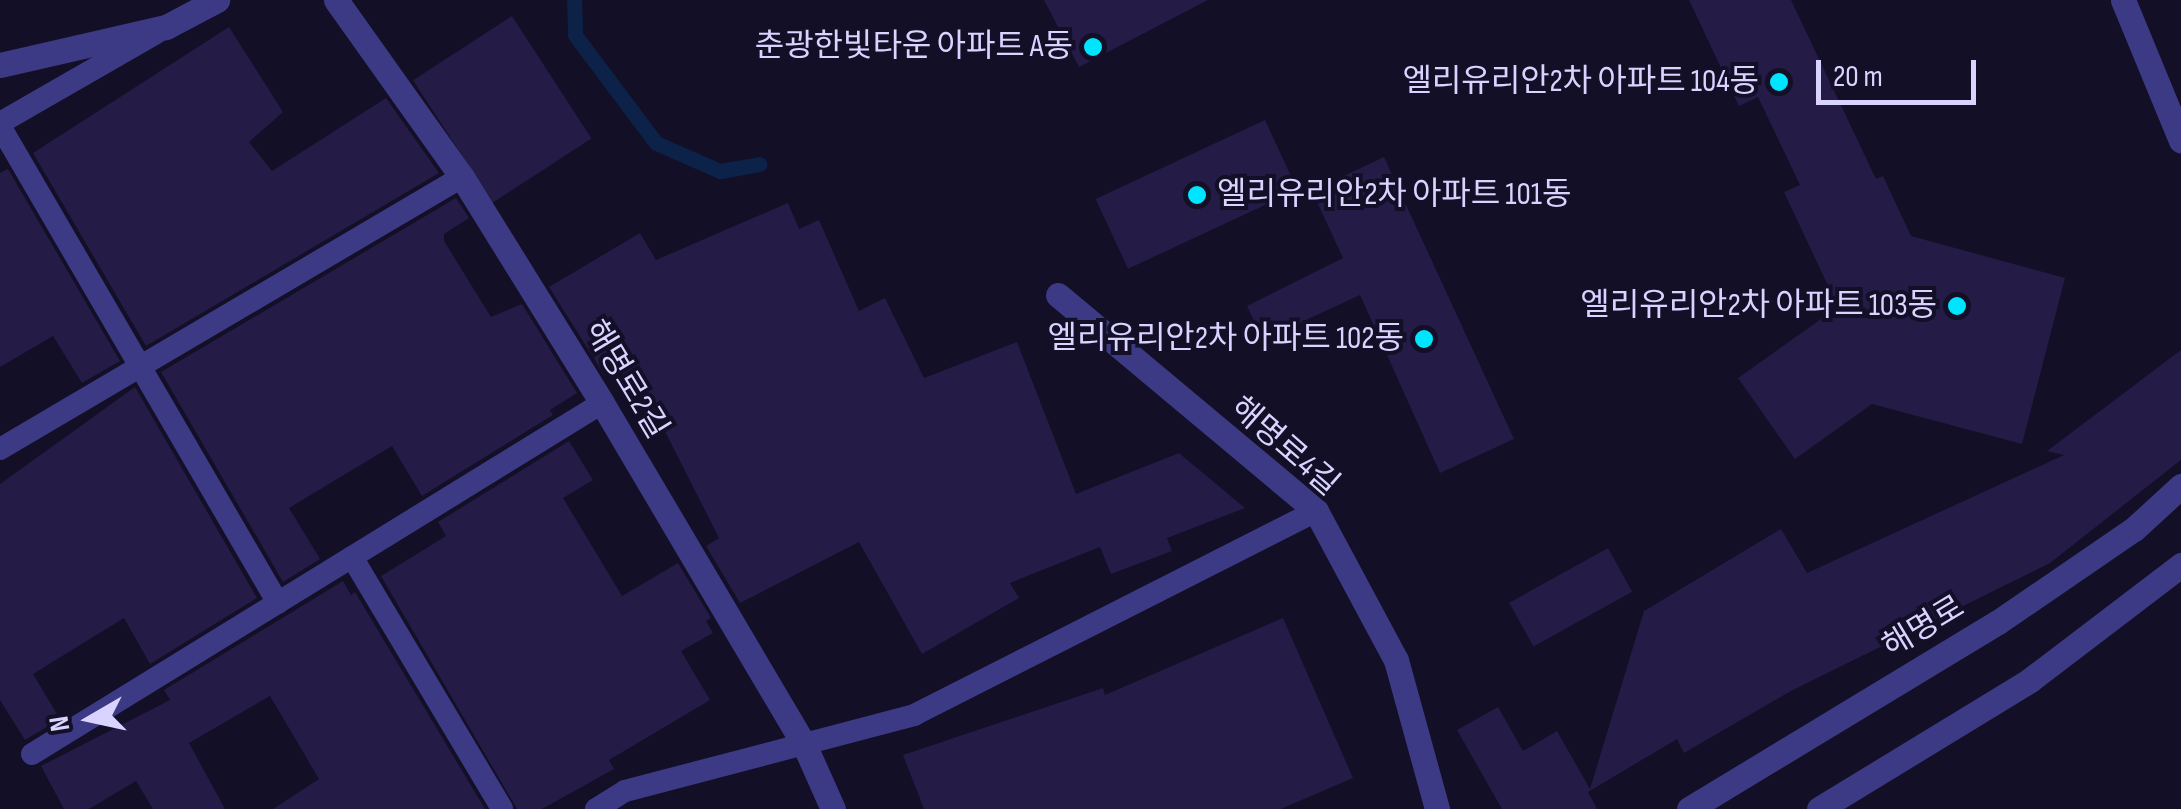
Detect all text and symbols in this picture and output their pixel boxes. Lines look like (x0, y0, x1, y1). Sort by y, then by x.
place label: 춘광한빛타운 아파트 A동 (755, 28, 1073, 66)
marker: 춘광한빛타운 아파트 A동 (1082, 36, 1104, 58)
scale bar (1821, 40, 1981, 102)
text: 20 m (1833, 59, 1883, 95)
place label: 엘리유리안2차 아파트 104동 (1402, 63, 1759, 101)
marker: 엘리유리안2차 아파트 104동 (1768, 71, 1790, 93)
place label: 엘리유리안2차 아파트 101동 (1217, 176, 1571, 214)
marker: 엘리유리안2차 아파트 101동 (1186, 184, 1208, 206)
place label: 엘리유리안2차 아파트 103동 (1580, 287, 1937, 325)
marker: 엘리유리안2차 아파트 103동 (1946, 295, 1968, 317)
street label: 해명로2길 (575, 314, 675, 446)
place label: 엘리유리안2차 아파트 102동 (1048, 320, 1404, 358)
marker: 엘리유리안2차 아파트 102동 (1413, 328, 1435, 350)
street label: 해명로4길 (1222, 389, 1346, 505)
street label: 해명로 (1876, 589, 1972, 667)
north arrow (40, 669, 140, 769)
text: N (42, 714, 77, 734)

